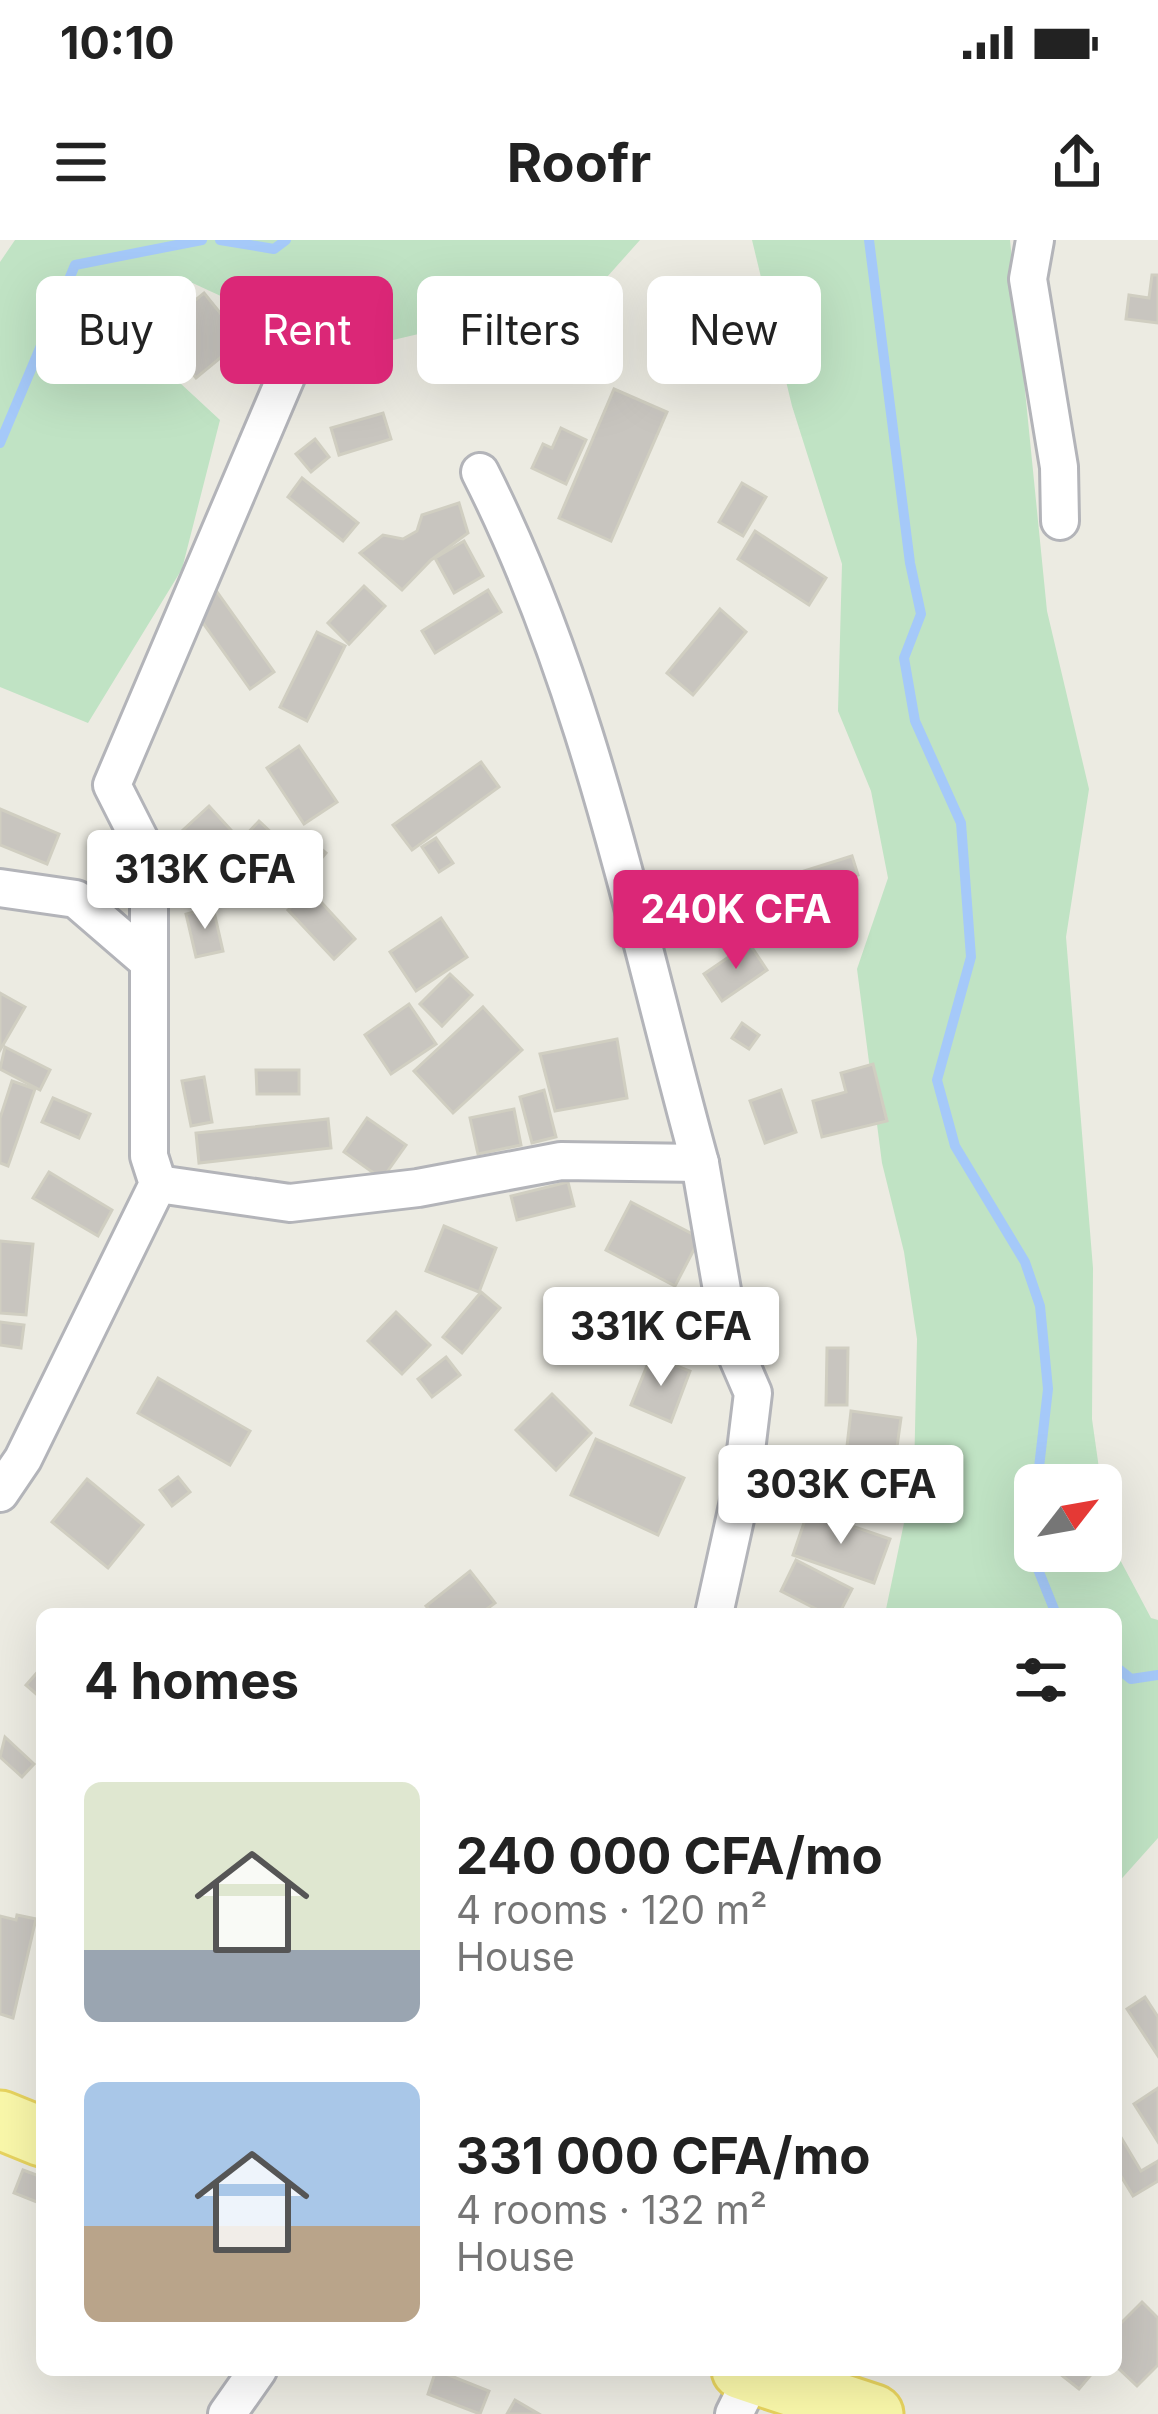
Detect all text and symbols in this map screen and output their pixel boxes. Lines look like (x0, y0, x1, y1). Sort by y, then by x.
text: 10:10 (60, 15, 175, 70)
icon: menu (48, 129, 114, 195)
icon: share (1044, 129, 1110, 195)
text: Roofr (507, 130, 651, 195)
chip: Buy (36, 276, 196, 384)
chip: Rent (220, 276, 393, 384)
chip: Filters (417, 276, 623, 384)
chip: New (647, 276, 821, 384)
pin: 313K CFA (81, 830, 329, 932)
text: 313K CFA (114, 845, 296, 892)
pin: 240K CFA (612, 870, 860, 972)
text: 240K CFA (640, 885, 832, 932)
pin: 331K CFA (537, 1287, 785, 1389)
text: 331K CFA (570, 1302, 752, 1349)
pin: 303K CFA (717, 1445, 965, 1547)
text: 303K CFA (745, 1460, 937, 1507)
north arrow (1014, 1464, 1122, 1572)
map controls (1014, 1464, 1122, 1572)
icon: filters (1008, 1647, 1074, 1713)
text: 4 homes (84, 1650, 299, 1711)
text: 240 000 CFA/mo (456, 1825, 883, 1886)
icon: home (180, 1830, 324, 1974)
text: 4 rooms · 120 m² (456, 1886, 768, 1933)
text: House (456, 1933, 575, 1980)
text: 331 000 CFA/mo (456, 2125, 870, 2186)
icon: home (180, 2130, 324, 2274)
text: 4 rooms · 132 m² (456, 2186, 767, 2233)
text: House (456, 2233, 575, 2280)

